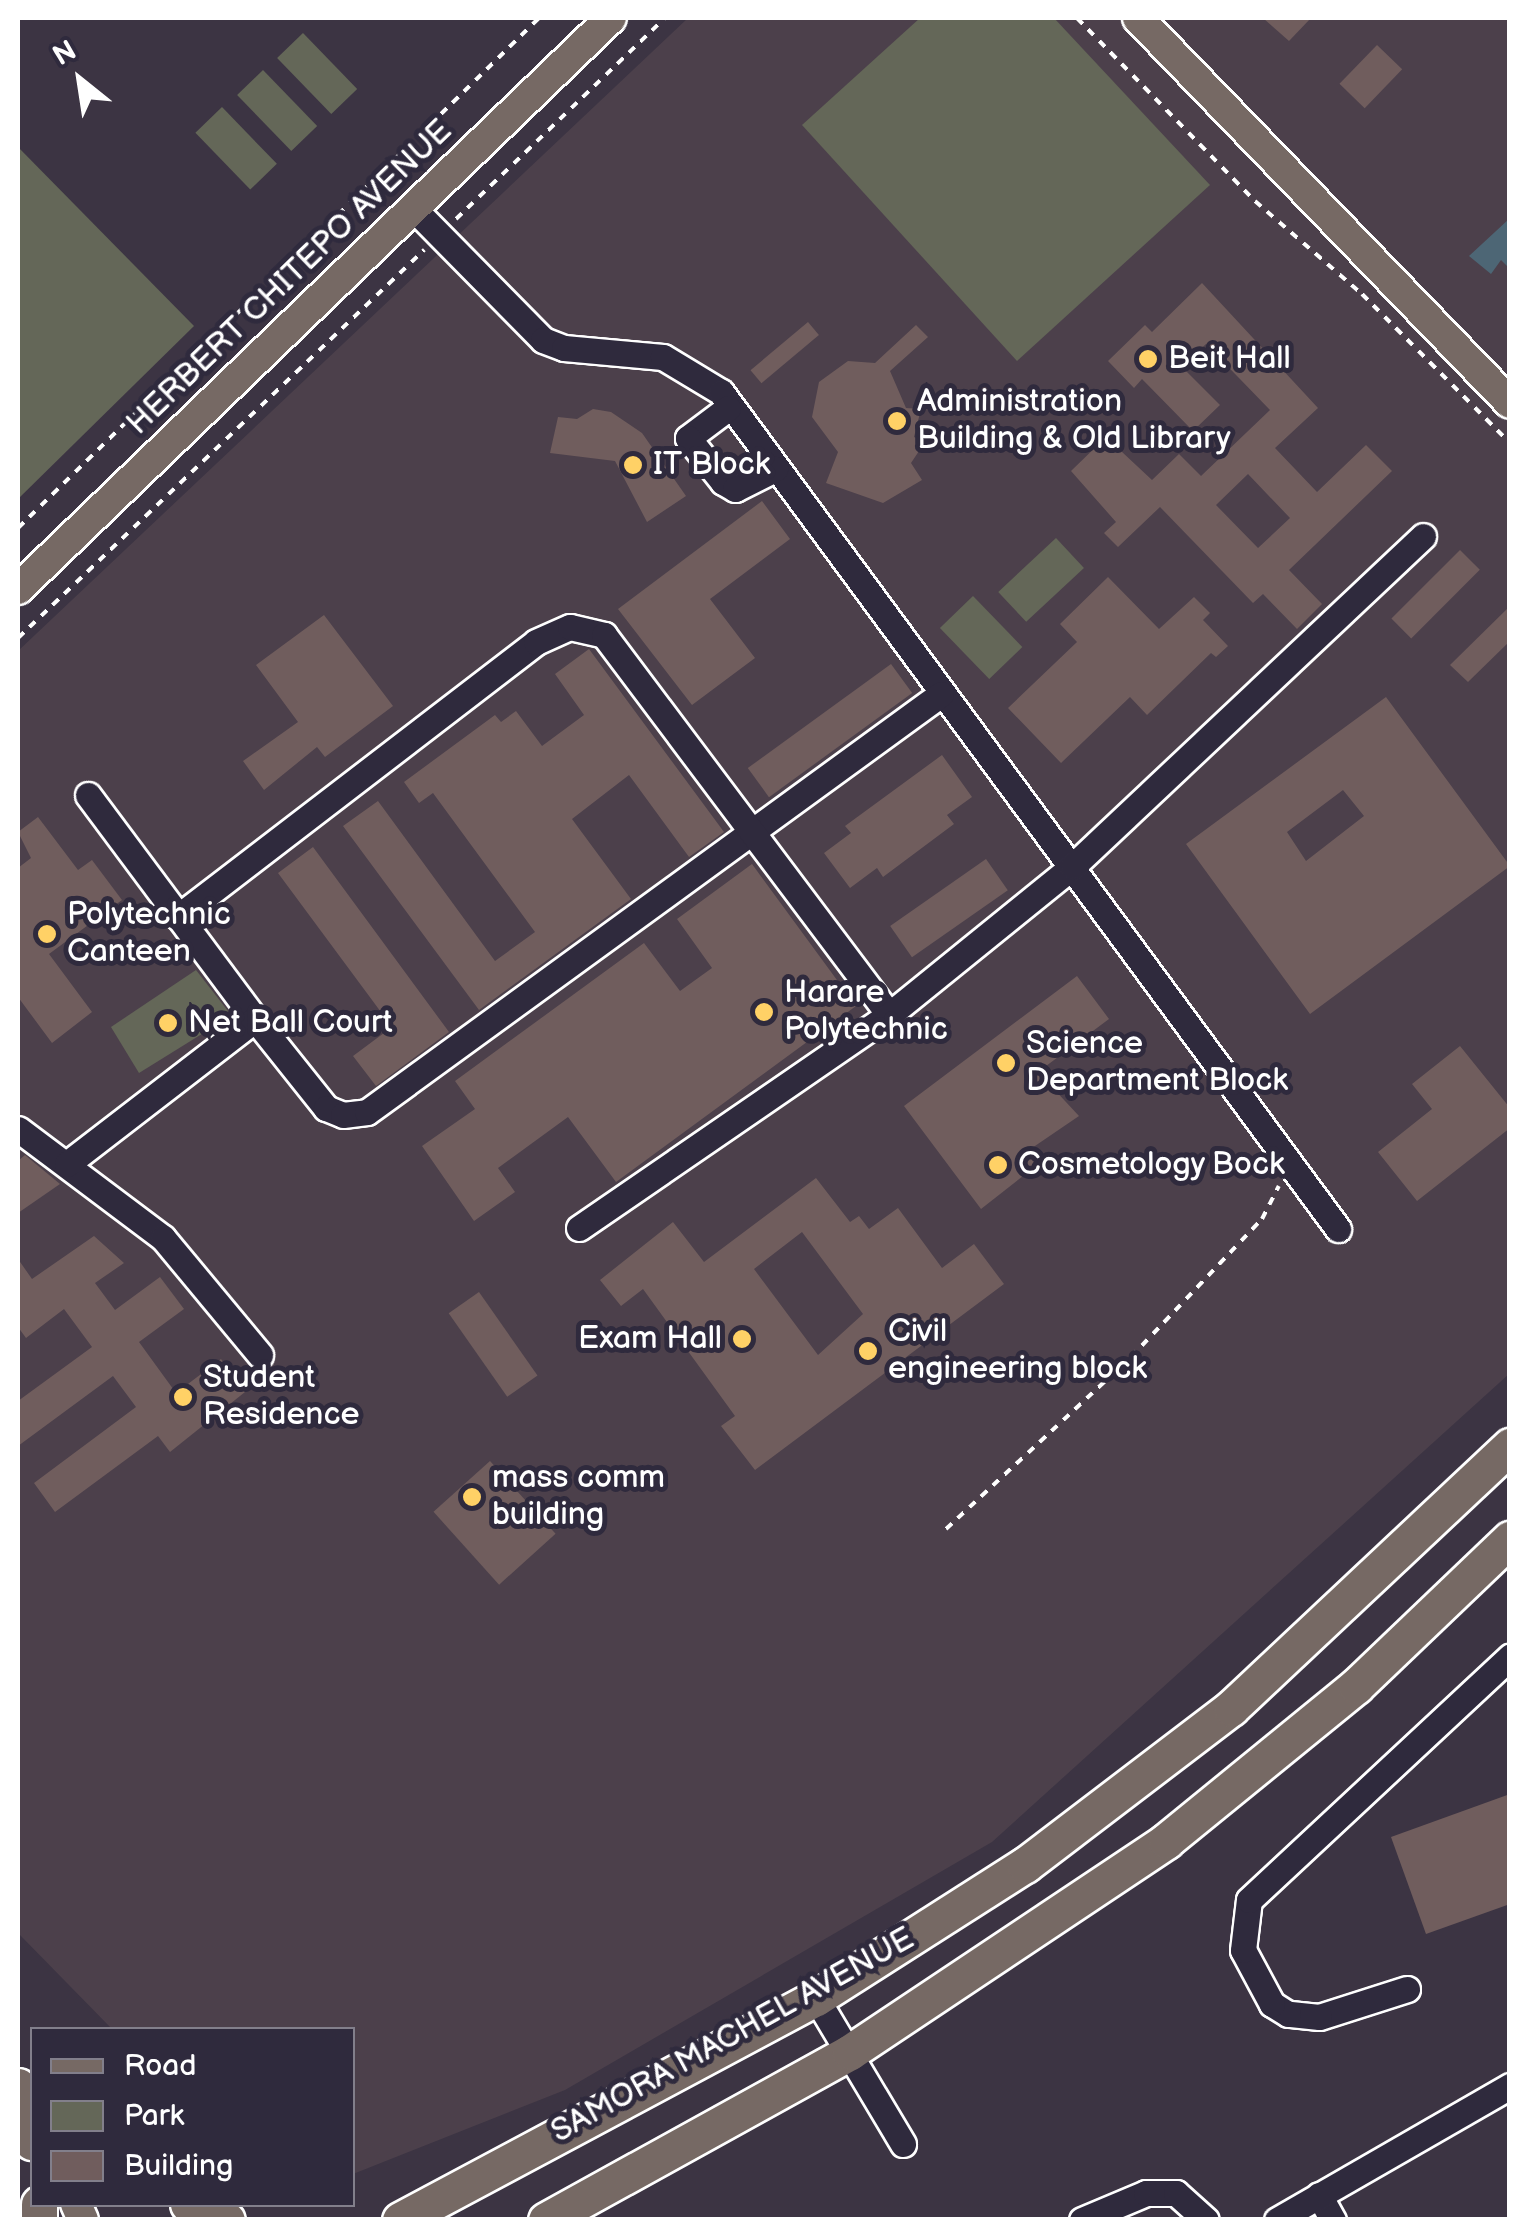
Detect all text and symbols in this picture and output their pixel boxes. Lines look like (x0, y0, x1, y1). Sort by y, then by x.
north arrow (30, 30, 130, 130)
text: N (47, 34, 82, 73)
street label: HERBERT CHITEPO AVENUE (120, 113, 460, 443)
place label: Beit Hall (1168, 340, 1291, 378)
marker: Beit Hall (1137, 348, 1159, 370)
place label: Administration Building & Old Library (917, 384, 1231, 459)
marker: Administration Building & Old Library (886, 410, 908, 432)
place label: IT Block (653, 446, 771, 484)
marker: IT Block (622, 454, 644, 476)
place label: Polytechnic Canteen (67, 897, 231, 972)
marker: Polytechnic Canteen (36, 923, 58, 945)
place label: Harare Polytechnic (784, 975, 948, 1050)
marker: Harare Polytechnic (753, 1001, 775, 1023)
place label: Net Ball Court (188, 1004, 393, 1042)
marker: Net Ball Court (157, 1012, 179, 1034)
place label: Science Department Block (1026, 1026, 1288, 1101)
marker: Science Department Block (995, 1052, 1017, 1074)
place label: Cosmetology Bock (1018, 1146, 1287, 1184)
marker: Cosmetology Bock (987, 1154, 1009, 1176)
place label: Civil engineering block (888, 1314, 1147, 1389)
place label: Exam Hall (578, 1320, 722, 1358)
marker: Exam Hall (731, 1328, 753, 1350)
marker: Civil engineering block (857, 1340, 879, 1362)
place label: Student Residence (203, 1360, 359, 1435)
marker: Student Residence (172, 1386, 194, 1408)
place label: mass comm building (492, 1460, 665, 1535)
marker: mass comm building (461, 1486, 483, 1508)
street label: SAMORA MACHEL AVENUE (545, 1920, 921, 2152)
legend (30, 2027, 355, 2207)
text: Road (124, 2048, 197, 2084)
text: Park (124, 2098, 184, 2134)
text: Building (124, 2148, 233, 2184)

